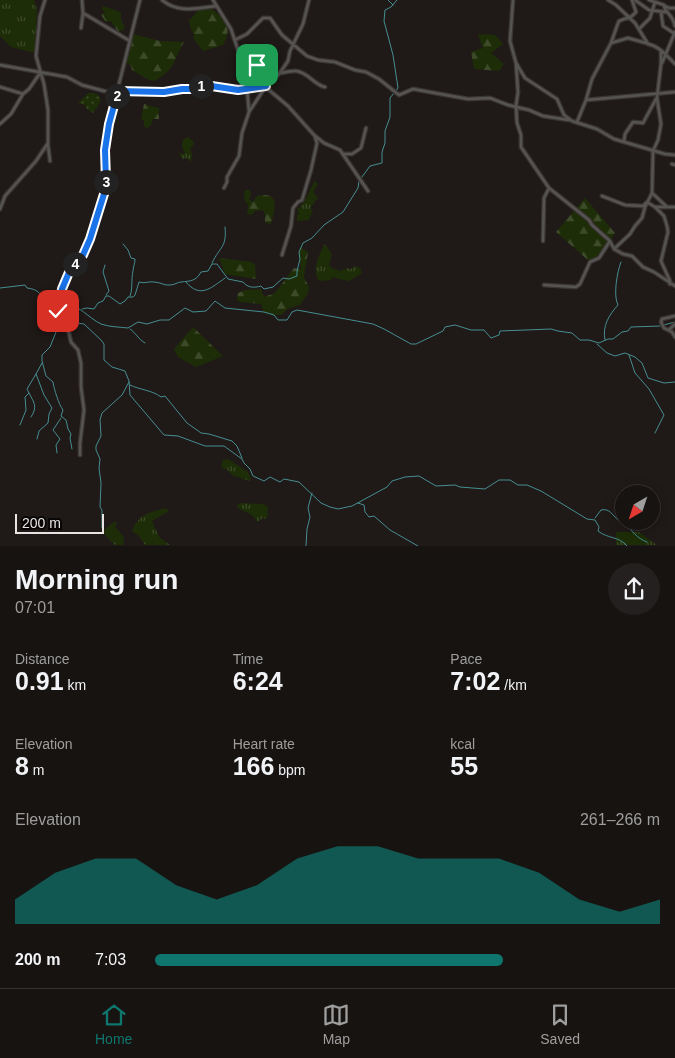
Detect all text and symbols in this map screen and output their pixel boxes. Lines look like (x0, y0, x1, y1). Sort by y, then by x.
pin (236, 44, 278, 86)
icon: arrive (243, 51, 271, 79)
pin: 1 (188, 74, 214, 98)
text: 1 (198, 78, 205, 94)
pin: 2 (104, 84, 130, 108)
text: 2 (114, 88, 121, 104)
pin: 3 (94, 170, 118, 194)
text: 3 (103, 174, 110, 190)
pin: 4 (62, 252, 88, 276)
text: 4 (72, 256, 79, 272)
pin (37, 290, 79, 332)
icon: check (44, 297, 72, 325)
north arrow (615, 485, 660, 530)
map controls (615, 485, 660, 530)
scale bar (15, 510, 104, 534)
text: 200 m (22, 515, 61, 531)
button: share (608, 563, 660, 615)
text: Morning run (15, 564, 178, 595)
text: 07:01 (15, 599, 55, 616)
text: Distance (15, 651, 69, 667)
text: Time (233, 651, 263, 667)
text: Pace (450, 651, 482, 667)
text: 0.91 (15, 667, 64, 695)
text: 6:24 (233, 667, 283, 695)
text: 7:02 (450, 667, 500, 695)
text: km (64, 677, 86, 693)
text: /km (500, 677, 527, 693)
text: Elevation (15, 736, 73, 752)
text: Heart rate (233, 736, 295, 752)
text: kcal (450, 736, 475, 752)
text: 8 (15, 752, 29, 780)
text: 166 (233, 752, 274, 780)
text: 55 (450, 752, 478, 780)
text: m (29, 762, 44, 778)
text: bpm (274, 762, 306, 778)
text: Elevation (15, 811, 81, 828)
text: 261–266 m (580, 811, 660, 828)
text: 200 m (15, 951, 60, 968)
text: 7:03 (95, 951, 126, 968)
tab: Home (95, 1001, 132, 1047)
tab: Map (322, 1001, 350, 1047)
tab: Saved (540, 1001, 580, 1047)

